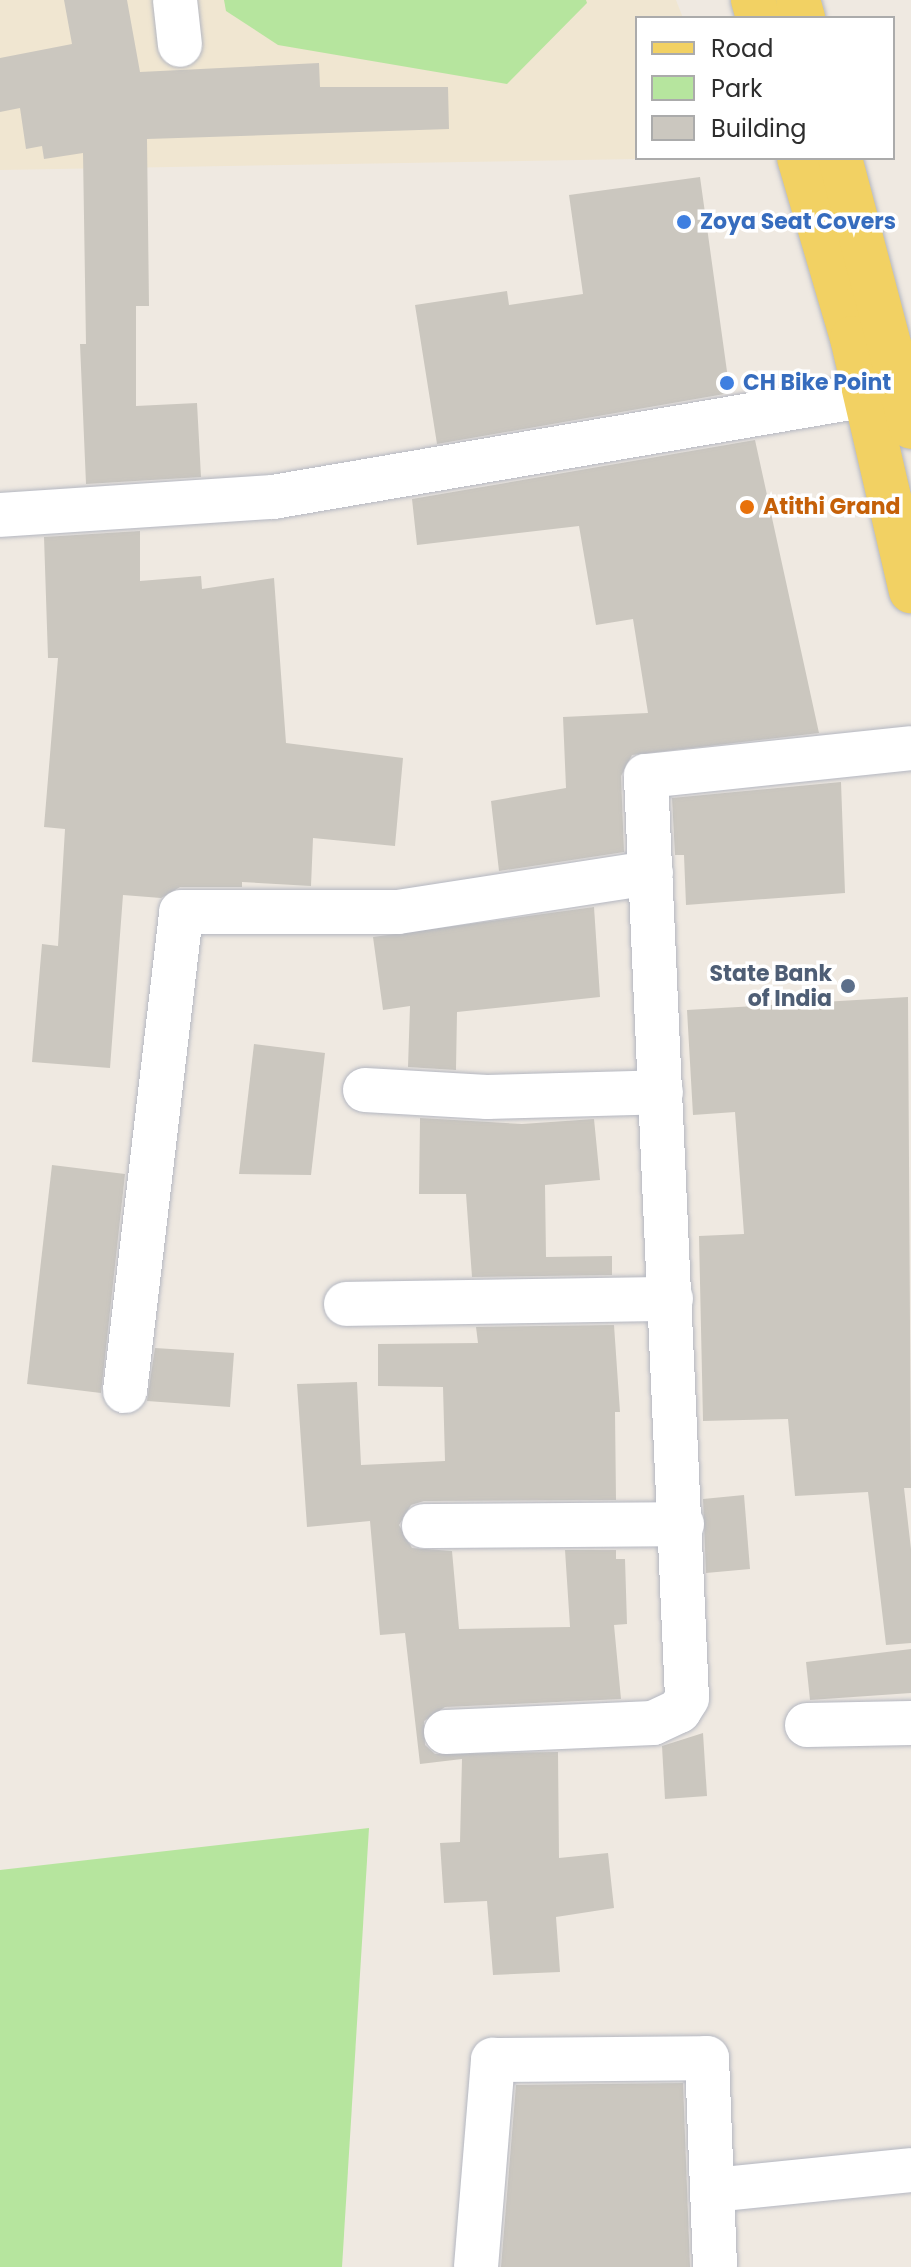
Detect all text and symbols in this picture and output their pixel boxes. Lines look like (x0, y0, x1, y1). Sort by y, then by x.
legend (635, 16, 895, 160)
text: Road (711, 32, 773, 65)
text: Park (711, 72, 762, 105)
text: Building (711, 112, 807, 145)
place label: Zoya Seat Covers (700, 209, 896, 235)
marker: Zoya Seat Covers (675, 213, 693, 231)
place label: CH Bike Point (743, 370, 891, 396)
marker: CH Bike Point (718, 374, 736, 392)
place label: Atithi Grand (763, 494, 900, 520)
marker: Atithi Grand (738, 498, 756, 516)
place label: State Bank of India (710, 960, 832, 1012)
marker: State Bank of India (839, 977, 857, 995)

